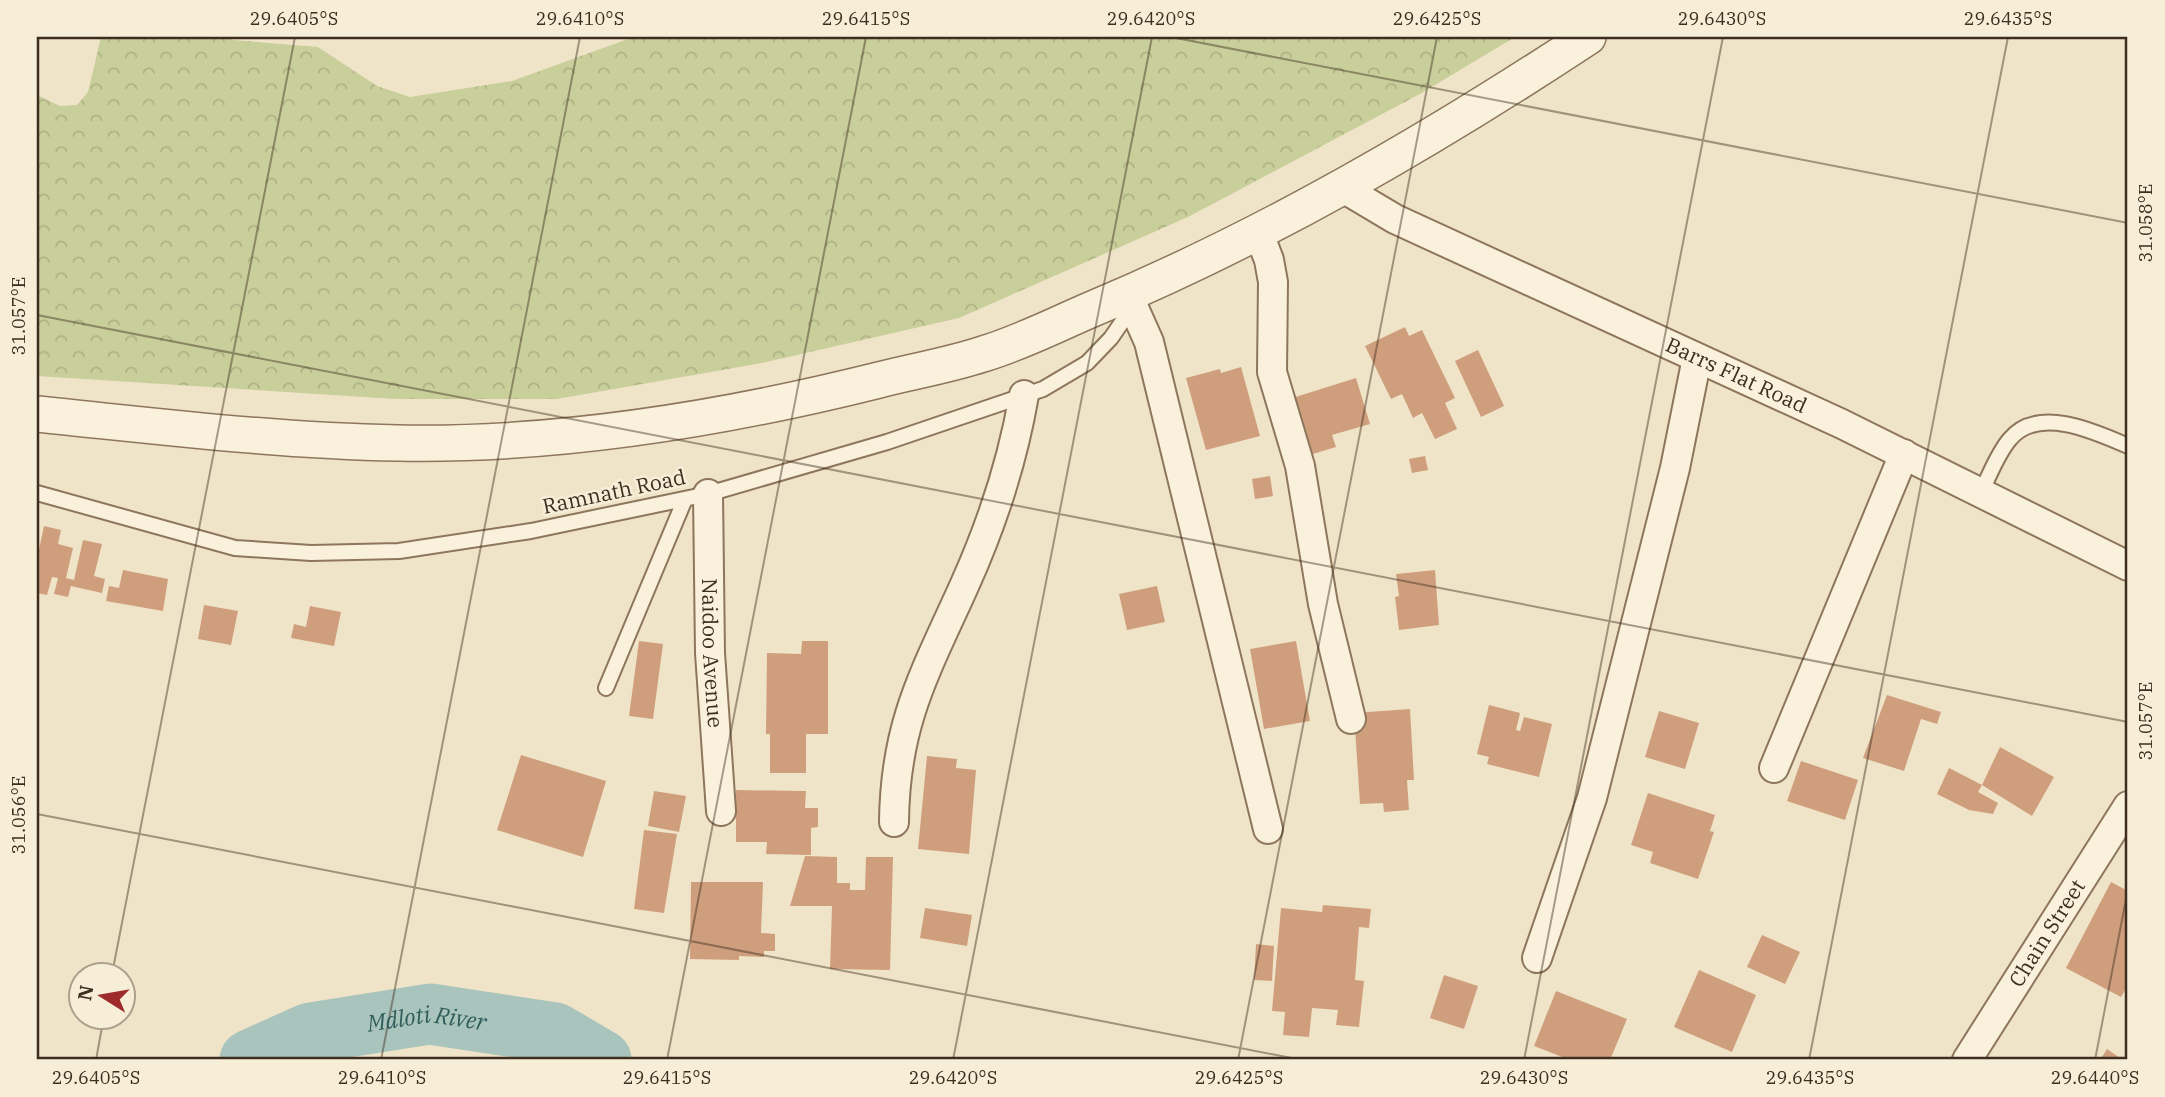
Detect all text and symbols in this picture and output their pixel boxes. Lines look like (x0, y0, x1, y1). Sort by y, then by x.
text: 29.6405°S (250, 7, 338, 30)
text: 29.6410°S (536, 7, 624, 30)
text: 29.6415°S (822, 7, 910, 30)
text: 29.6420°S (1107, 7, 1195, 30)
text: 29.6425°S (1393, 7, 1481, 30)
text: 29.6430°S (1678, 7, 1766, 30)
text: 29.6435°S (1964, 7, 2052, 30)
text: 31.058°E (2134, 184, 2157, 262)
text: 31.057°E (7, 277, 30, 355)
street label: Barrs Flat Road (1662, 330, 1812, 419)
street label: Ramnath Road (540, 462, 688, 520)
street label: Naidoo Avenue (696, 578, 730, 729)
text: 31.057°E (2134, 682, 2157, 760)
text: 31.056°E (7, 776, 30, 854)
street label: Chain Street (2002, 874, 2091, 992)
north arrow (66, 960, 136, 1030)
text: N (72, 983, 99, 1002)
water label: Mdloti River (364, 998, 490, 1038)
text: 29.6405°S (52, 1066, 140, 1089)
text: 29.6410°S (338, 1066, 426, 1089)
text: 29.6415°S (623, 1066, 711, 1089)
text: 29.6420°S (909, 1066, 997, 1089)
text: 29.6425°S (1195, 1066, 1283, 1089)
text: 29.6430°S (1480, 1066, 1568, 1089)
text: 29.6435°S (1766, 1066, 1854, 1089)
text: 29.6440°S (2051, 1066, 2139, 1089)

